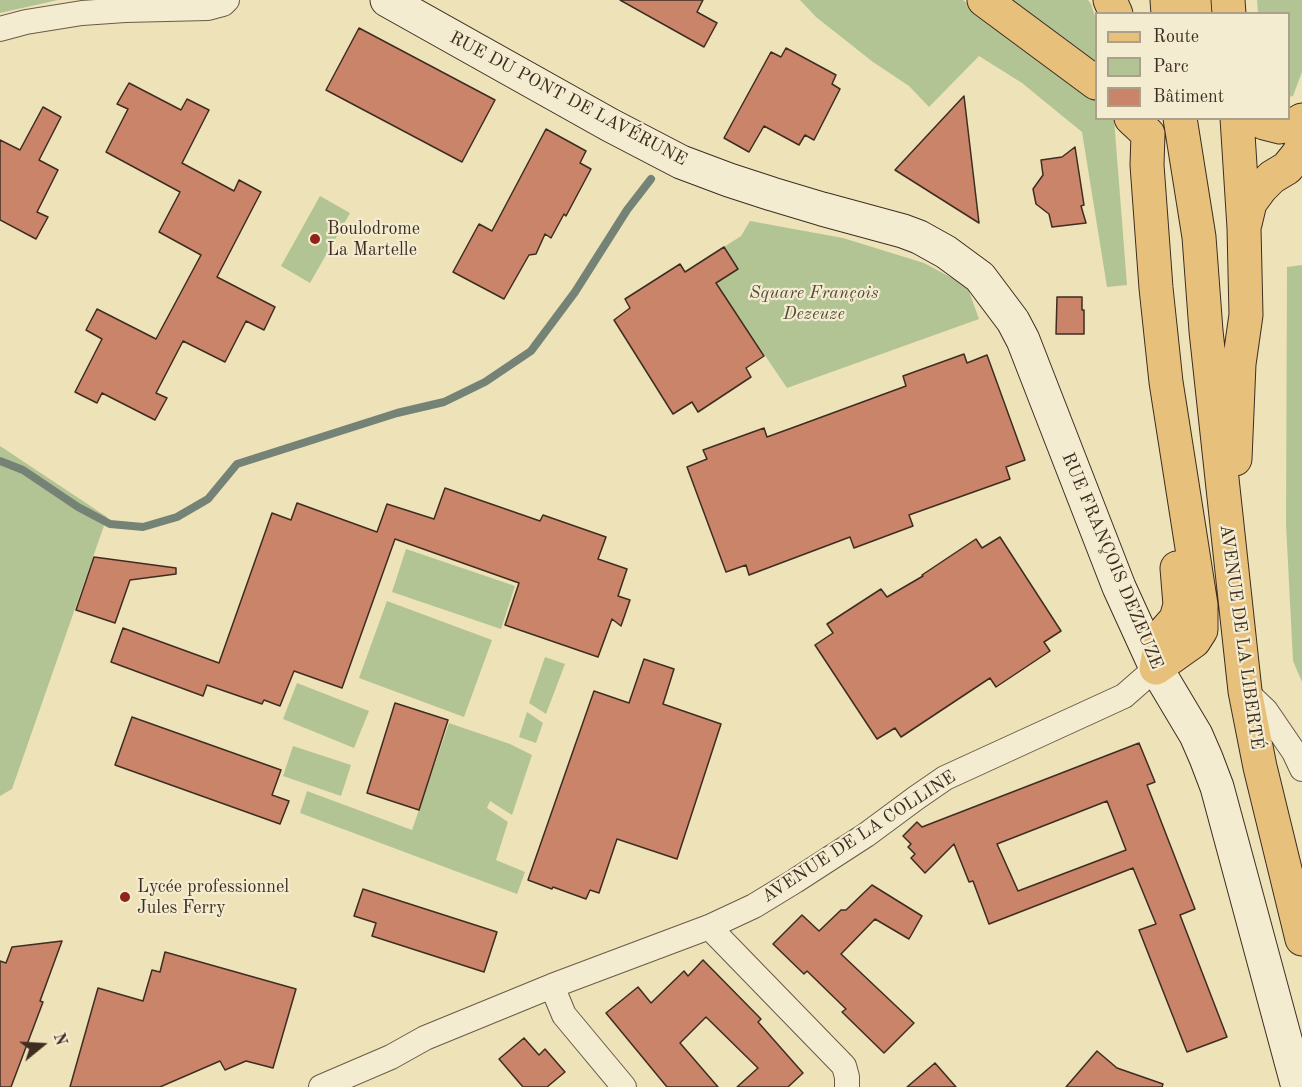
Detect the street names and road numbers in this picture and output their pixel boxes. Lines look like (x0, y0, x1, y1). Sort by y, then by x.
street label: RUE DU PONT DE LAVÉRUNE (446, 27, 690, 171)
street label: RUE FRANÇOIS DEZEUZE (1057, 449, 1167, 673)
street label: AVENUE DE LA LIBERTÉ (1215, 523, 1267, 751)
street label: AVENUE DE LA COLLINE (758, 766, 960, 908)

